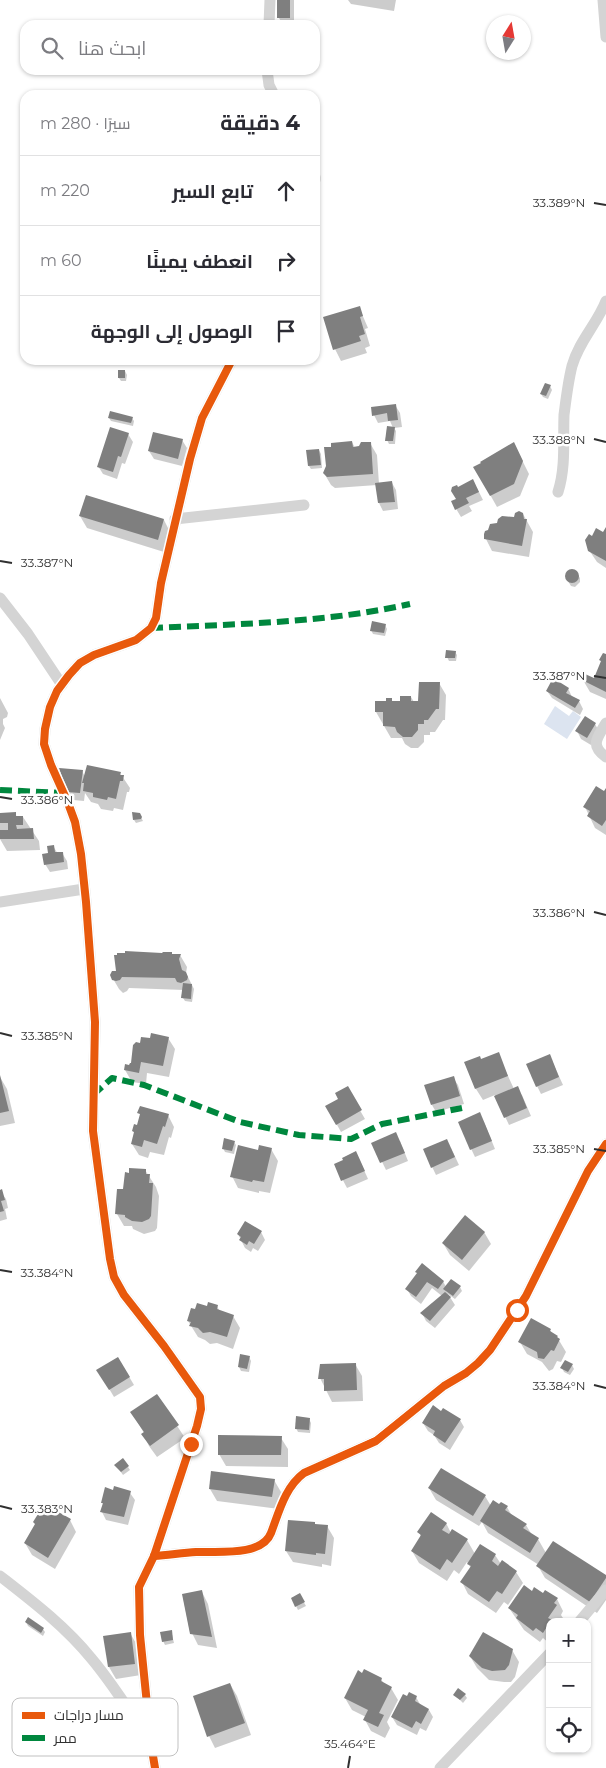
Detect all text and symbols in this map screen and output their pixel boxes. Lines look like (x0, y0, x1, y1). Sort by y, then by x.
north arrow (486, 15, 531, 60)
search box (20, 20, 320, 75)
icon: search (38, 34, 66, 62)
text: ابحث هنا (78, 37, 146, 60)
text: 4 دقيقة (220, 110, 300, 135)
text: سيرًا · 280 m (40, 114, 131, 133)
icon: ahead (272, 177, 300, 205)
text: تابع السير (172, 180, 253, 203)
text: 220 m (40, 181, 90, 200)
text: 33.389°N (533, 195, 585, 210)
icon: right (272, 247, 300, 275)
text: انعطف يمينًا (146, 250, 253, 273)
text: 60 m (40, 251, 82, 270)
icon: arrive (272, 317, 300, 345)
text: الوصول إلى الوجهة (91, 320, 253, 343)
text: 33.388°N (532, 432, 586, 447)
text: 33.387°N (21, 555, 73, 570)
text: 33.387°N (533, 668, 585, 683)
text: 33.386°N (21, 792, 73, 807)
text: 33.386°N (533, 905, 585, 920)
text: 33.385°N (21, 1028, 73, 1043)
text: 33.385°N (533, 1141, 585, 1156)
text: 33.384°N (21, 1265, 73, 1280)
route start (506, 1299, 529, 1322)
text: 33.384°N (533, 1378, 585, 1393)
route end (180, 1433, 203, 1456)
text: 33.383°N (21, 1501, 73, 1516)
map controls (546, 1618, 591, 1753)
button: + (546, 1618, 591, 1663)
button: − (546, 1663, 591, 1708)
legend (12, 1698, 178, 1756)
text: مسار دراجات (54, 1706, 124, 1724)
button: locate (546, 1708, 591, 1753)
text: ممر (53, 1729, 77, 1747)
text: 35.464°E (324, 1736, 376, 1751)

